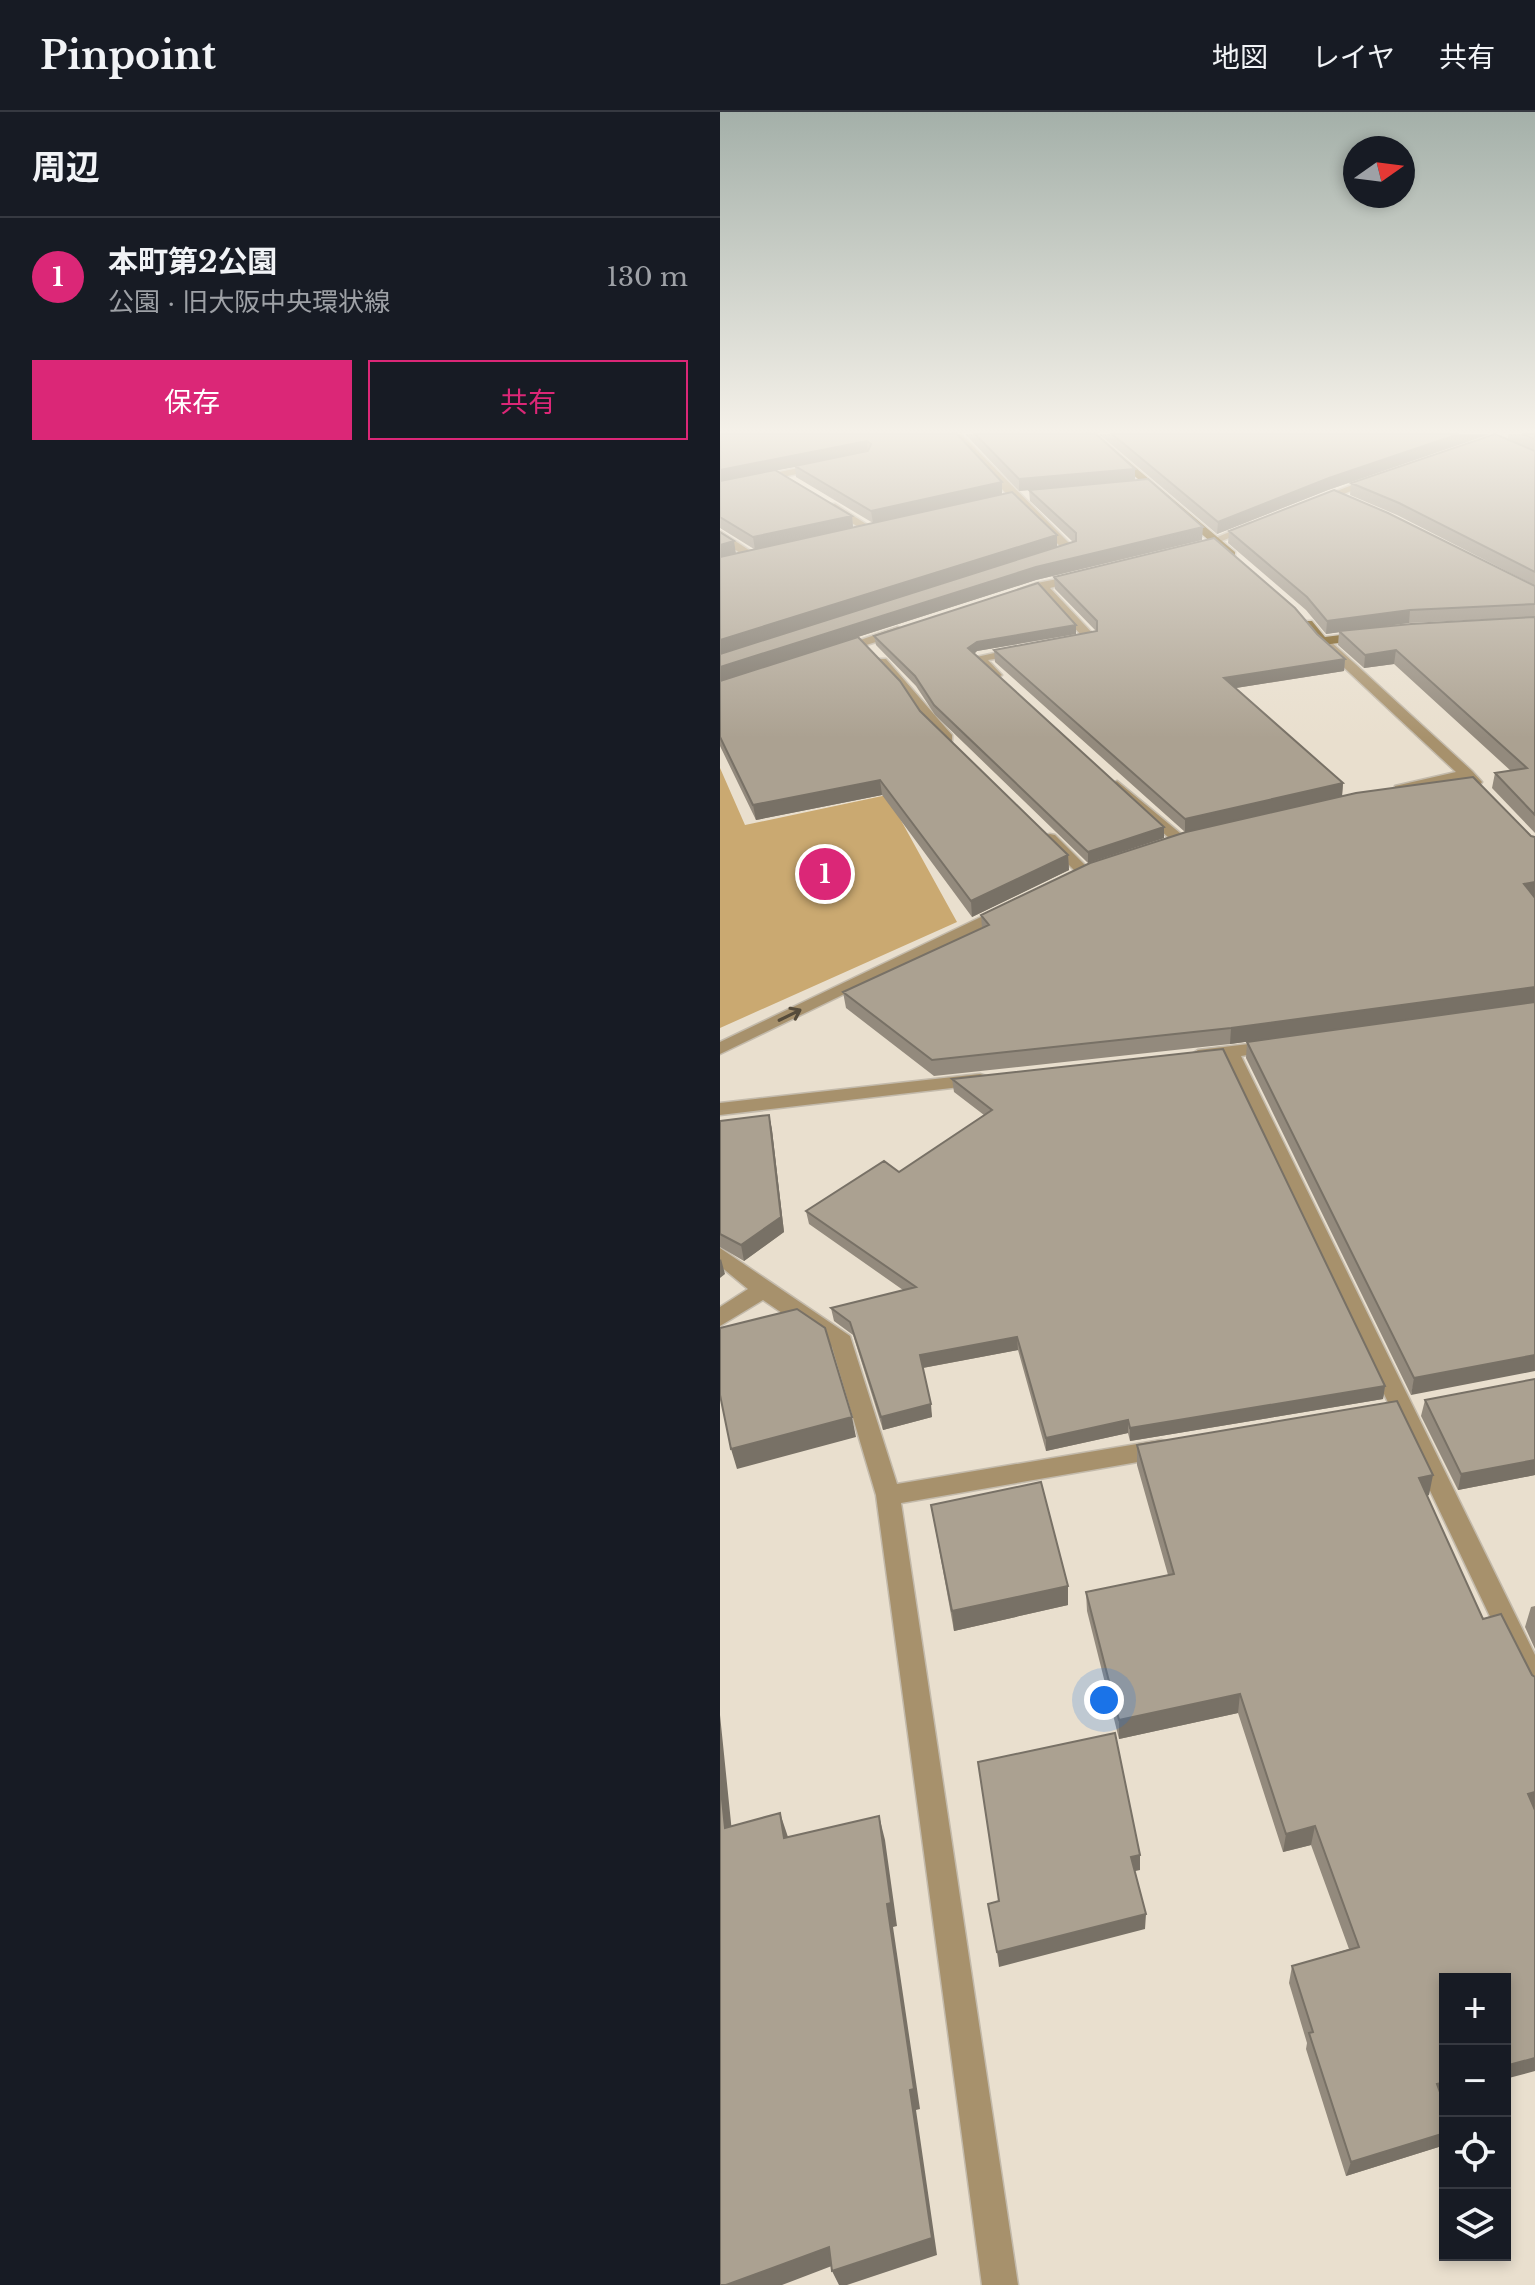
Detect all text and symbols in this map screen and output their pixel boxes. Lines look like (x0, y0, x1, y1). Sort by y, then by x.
text: Pinpoint (40, 32, 216, 79)
text: 地図 (1212, 40, 1268, 75)
text: レイヤ (1312, 40, 1395, 75)
text: 共有 (1439, 40, 1495, 75)
north arrow (1343, 136, 1415, 208)
text: 周辺 (32, 146, 100, 188)
text: 本町第2公園 (108, 243, 278, 280)
text: 1 (52, 261, 64, 293)
text: 130 m (606, 261, 688, 293)
text: 公園 · 旧大阪中央環状線 (108, 286, 390, 318)
button: 保存 (32, 360, 352, 440)
button: 共有 (368, 360, 688, 440)
pin: 1 (799, 844, 851, 904)
one-way arrow (778, 1007, 802, 1022)
your location (1084, 1680, 1124, 1720)
map controls (1439, 1973, 1511, 2261)
button: + (1439, 1973, 1511, 2045)
button: − (1439, 2045, 1511, 2117)
button: locate (1439, 2117, 1511, 2189)
button: layers (1439, 2189, 1511, 2261)

